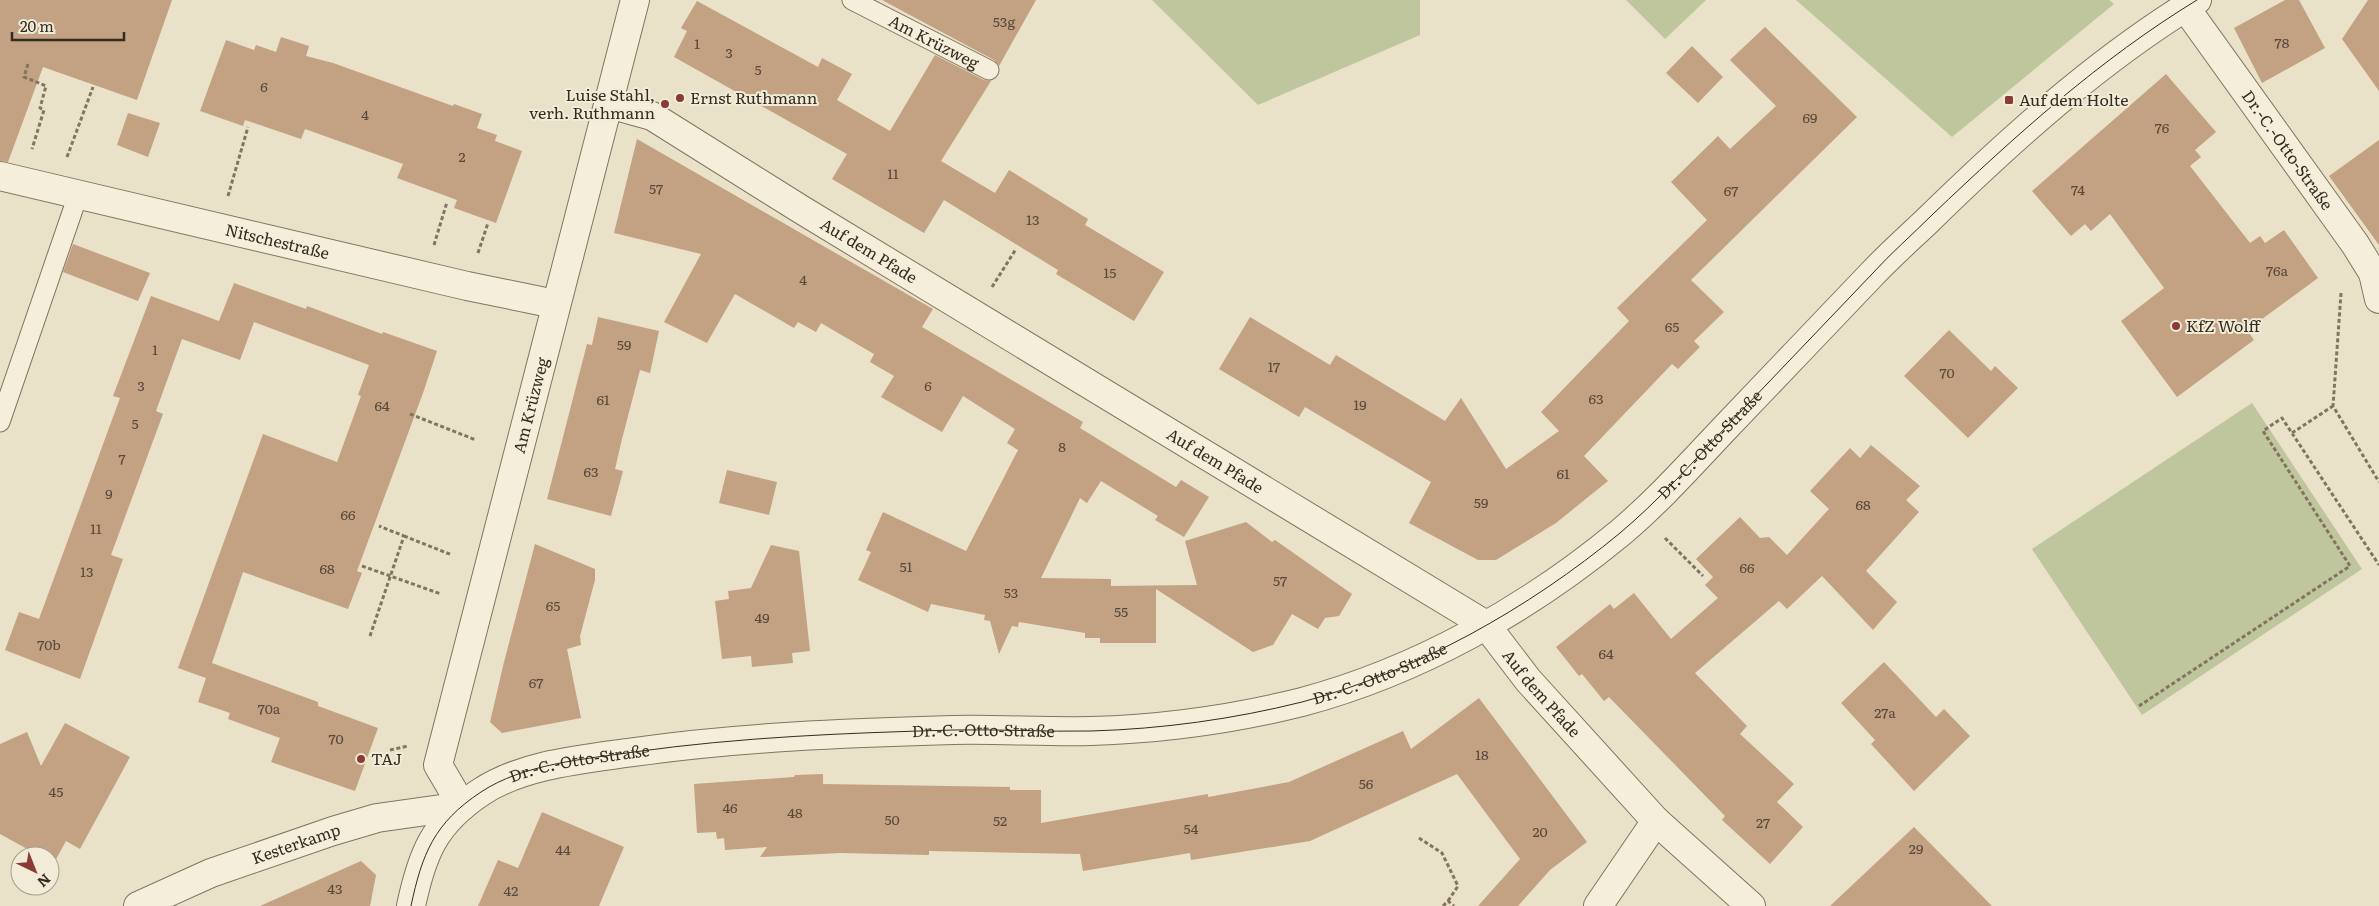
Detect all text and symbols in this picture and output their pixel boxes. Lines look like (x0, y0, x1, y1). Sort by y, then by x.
street label: Am Krüzweg (885, 8, 984, 74)
scale bar (12, 10, 125, 42)
house number: 53g (993, 11, 1015, 31)
text: 20 m (20, 14, 54, 37)
house number: 78 (2275, 32, 2290, 52)
house number: 1 (694, 33, 700, 53)
house number: 3 (725, 42, 733, 62)
house number: 5 (754, 59, 762, 79)
house number: 6 (260, 76, 268, 96)
place label: Luise Stahl, verh. Ruthmann (529, 82, 655, 124)
street label: Dr.-C.-Otto-Straße (2237, 84, 2340, 214)
place label: Ernst Ruthmann (690, 85, 818, 109)
place label: Auf dem Holte (2019, 87, 2128, 111)
marker: Ernst Ruthmann (674, 92, 686, 104)
marker: Auf dem Holte (2003, 94, 2015, 106)
marker: Luise Stahl, verh. Ruthmann (659, 98, 671, 110)
house number: 4 (361, 104, 369, 124)
house number: 69 (1803, 107, 1817, 127)
house number: 76 (2155, 117, 2170, 137)
house number: 2 (458, 146, 466, 166)
house number: 11 (887, 163, 899, 183)
house number: 57 (649, 178, 663, 198)
house number: 74 (2071, 179, 2085, 199)
house number: 67 (1724, 180, 1738, 200)
house number: 13 (1026, 209, 1040, 229)
street label: Auf dem Pfade (817, 211, 922, 288)
street label: Nitschestraße (223, 217, 332, 264)
house number: 76a (2266, 260, 2289, 280)
house number: 15 (1104, 262, 1116, 282)
house number: 4 (799, 269, 807, 289)
place label: KfZ Wolff (2186, 313, 2261, 337)
house number: 65 (1665, 316, 1679, 336)
marker: KfZ Wolff (2170, 320, 2182, 332)
house number: 59 (617, 334, 631, 354)
house number: 1 (152, 339, 158, 359)
street label: Am Krüzweg (506, 354, 554, 456)
house number: 17 (1268, 356, 1280, 376)
house number: 70 (1939, 362, 1955, 382)
house number: 3 (137, 375, 145, 395)
house number: 6 (924, 375, 932, 395)
street label: Dr.-C.-Otto-Straße (1651, 384, 1767, 504)
house number: 63 (1588, 388, 1604, 408)
house number: 61 (596, 389, 610, 409)
house number: 19 (1353, 394, 1367, 414)
house number: 64 (374, 395, 390, 415)
house number: 5 (131, 413, 139, 433)
street label: Auf dem Pfade (1163, 421, 1269, 498)
house number: 8 (1058, 436, 1066, 456)
house number: 7 (118, 448, 126, 468)
house number: 63 (583, 461, 599, 481)
house number: 61 (1556, 463, 1570, 483)
house number: 9 (105, 483, 113, 503)
house number: 59 (1474, 492, 1488, 512)
house number: 68 (1855, 494, 1871, 514)
house number: 66 (340, 504, 356, 524)
house number: 11 (90, 518, 102, 538)
house number: 51 (900, 556, 913, 576)
house number: 66 (1739, 557, 1755, 577)
house number: 68 (319, 558, 335, 578)
house number: 13 (80, 561, 94, 581)
house number: 57 (1273, 570, 1287, 590)
house number: 53 (1004, 582, 1018, 602)
house number: 65 (546, 595, 560, 615)
house number: 55 (1114, 601, 1128, 621)
house number: 49 (754, 607, 770, 627)
house number: 70b (37, 634, 61, 654)
street label: Dr.-C.-Otto-Straße (1309, 635, 1451, 710)
house number: 64 (1598, 643, 1614, 663)
street label: Auf dem Pfade (1498, 644, 1587, 742)
house number: 67 (529, 672, 543, 692)
house number: 70a (258, 698, 281, 718)
house number: 27a (1874, 702, 1896, 722)
street label: Dr.-C.-Otto-Straße (912, 717, 1055, 742)
house number: 70 (328, 728, 344, 748)
street label: Dr.-C.-Otto-Straße (505, 737, 651, 787)
house number: 18 (1475, 744, 1489, 764)
place label: TAJ (371, 746, 402, 770)
marker: TAJ (355, 753, 367, 765)
house number: 56 (1359, 773, 1374, 793)
house number: 45 (49, 781, 63, 801)
house number: 46 (722, 797, 738, 817)
house number: 48 (787, 802, 803, 822)
house number: 50 (884, 809, 900, 829)
house number: 52 (993, 810, 1007, 830)
house number: 27 (1756, 812, 1770, 832)
street label: Kesterkamp (248, 817, 343, 869)
house number: 54 (1184, 818, 1199, 838)
house number: 20 (1532, 821, 1548, 841)
house number: 29 (1909, 838, 1923, 858)
house number: 44 (555, 839, 571, 859)
north arrow (10, 846, 60, 896)
text: N (33, 870, 56, 893)
house number: 43 (327, 878, 343, 898)
house number: 42 (504, 880, 518, 900)

